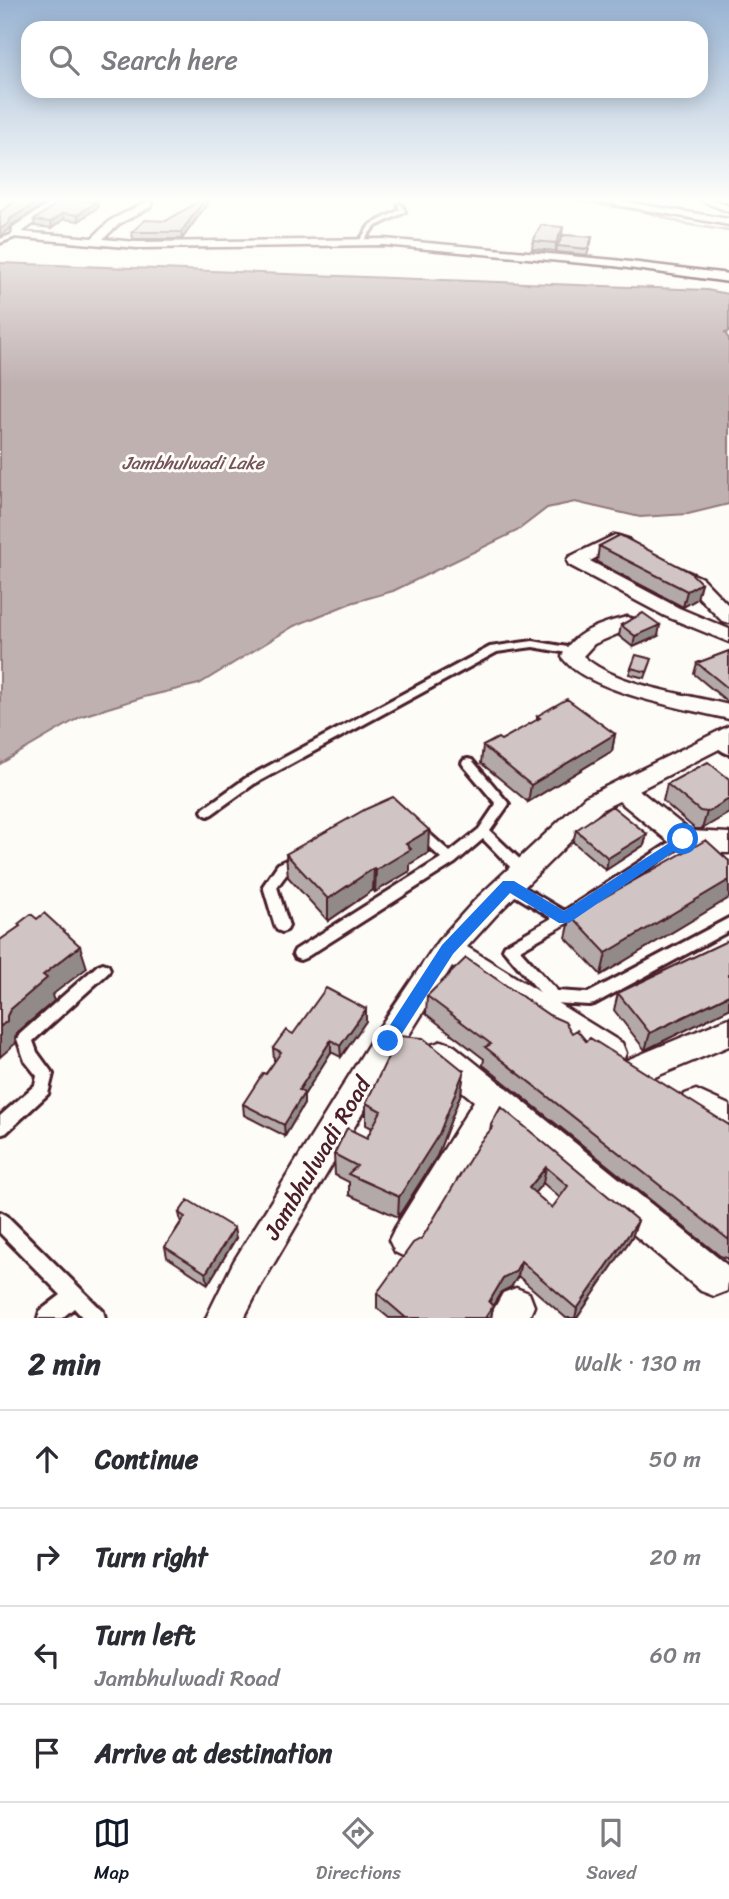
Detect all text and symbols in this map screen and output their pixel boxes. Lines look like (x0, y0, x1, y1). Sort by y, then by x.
search box (21, 21, 708, 98)
text: Search here (101, 37, 238, 83)
icon: search (45, 41, 83, 79)
water label: Jambhulwadi Lake (122, 447, 266, 479)
route start (667, 823, 698, 854)
route end (372, 1025, 403, 1056)
street label: Jambhulwadi Road (252, 1067, 383, 1249)
text: 2 min (28, 1337, 101, 1391)
text: Walk · 130 m (574, 1343, 701, 1384)
text: Continue (95, 1436, 198, 1482)
text: 50 m (649, 1439, 701, 1480)
icon: ahead (28, 1440, 66, 1478)
text: Turn right (95, 1534, 208, 1580)
text: 20 m (650, 1537, 701, 1578)
icon: right (28, 1538, 66, 1576)
text: Turn left (95, 1612, 195, 1658)
text: 60 m (650, 1635, 701, 1676)
icon: left (28, 1636, 66, 1674)
text: Jambhulwadi Road (95, 1658, 279, 1699)
text: Arrive at destination (95, 1730, 332, 1776)
icon: arrive (28, 1734, 66, 1772)
tab: Map (93, 1814, 131, 1889)
tab: Directions (316, 1814, 401, 1889)
tab: Saved (586, 1814, 636, 1889)

